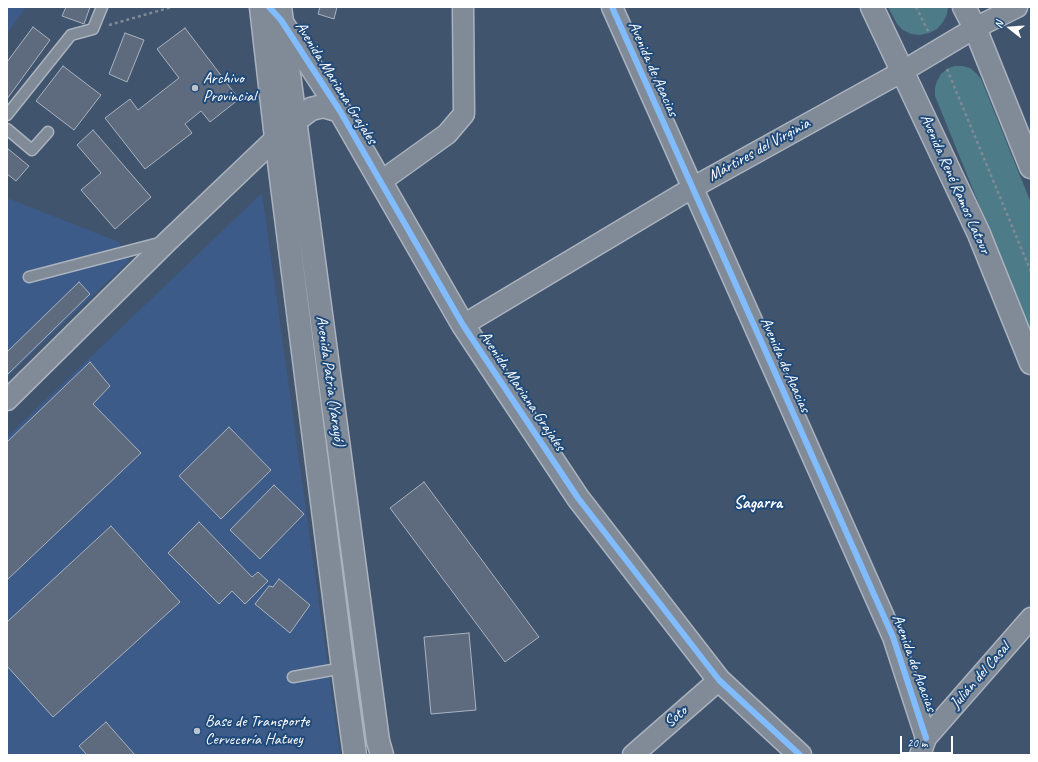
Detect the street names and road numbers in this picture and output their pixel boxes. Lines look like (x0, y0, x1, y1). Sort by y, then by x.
street label: Avenida Mariana Grajales (291, 18, 381, 148)
street label: Avenida de Acacias (623, 18, 683, 120)
street label: Avenida René Ramos Latour (916, 111, 994, 257)
street label: Mártires del Virginia (705, 114, 813, 186)
street label: Avenida de Acacias (755, 314, 815, 416)
street label: Avenida Patria (Yarayó) (311, 315, 349, 447)
street label: Avenida Mariana Grajales (475, 327, 569, 455)
street label: Avenida de Acacias (888, 612, 940, 714)
street label: Julián del Casal (946, 639, 1014, 713)
street label: Soto (661, 702, 691, 732)

